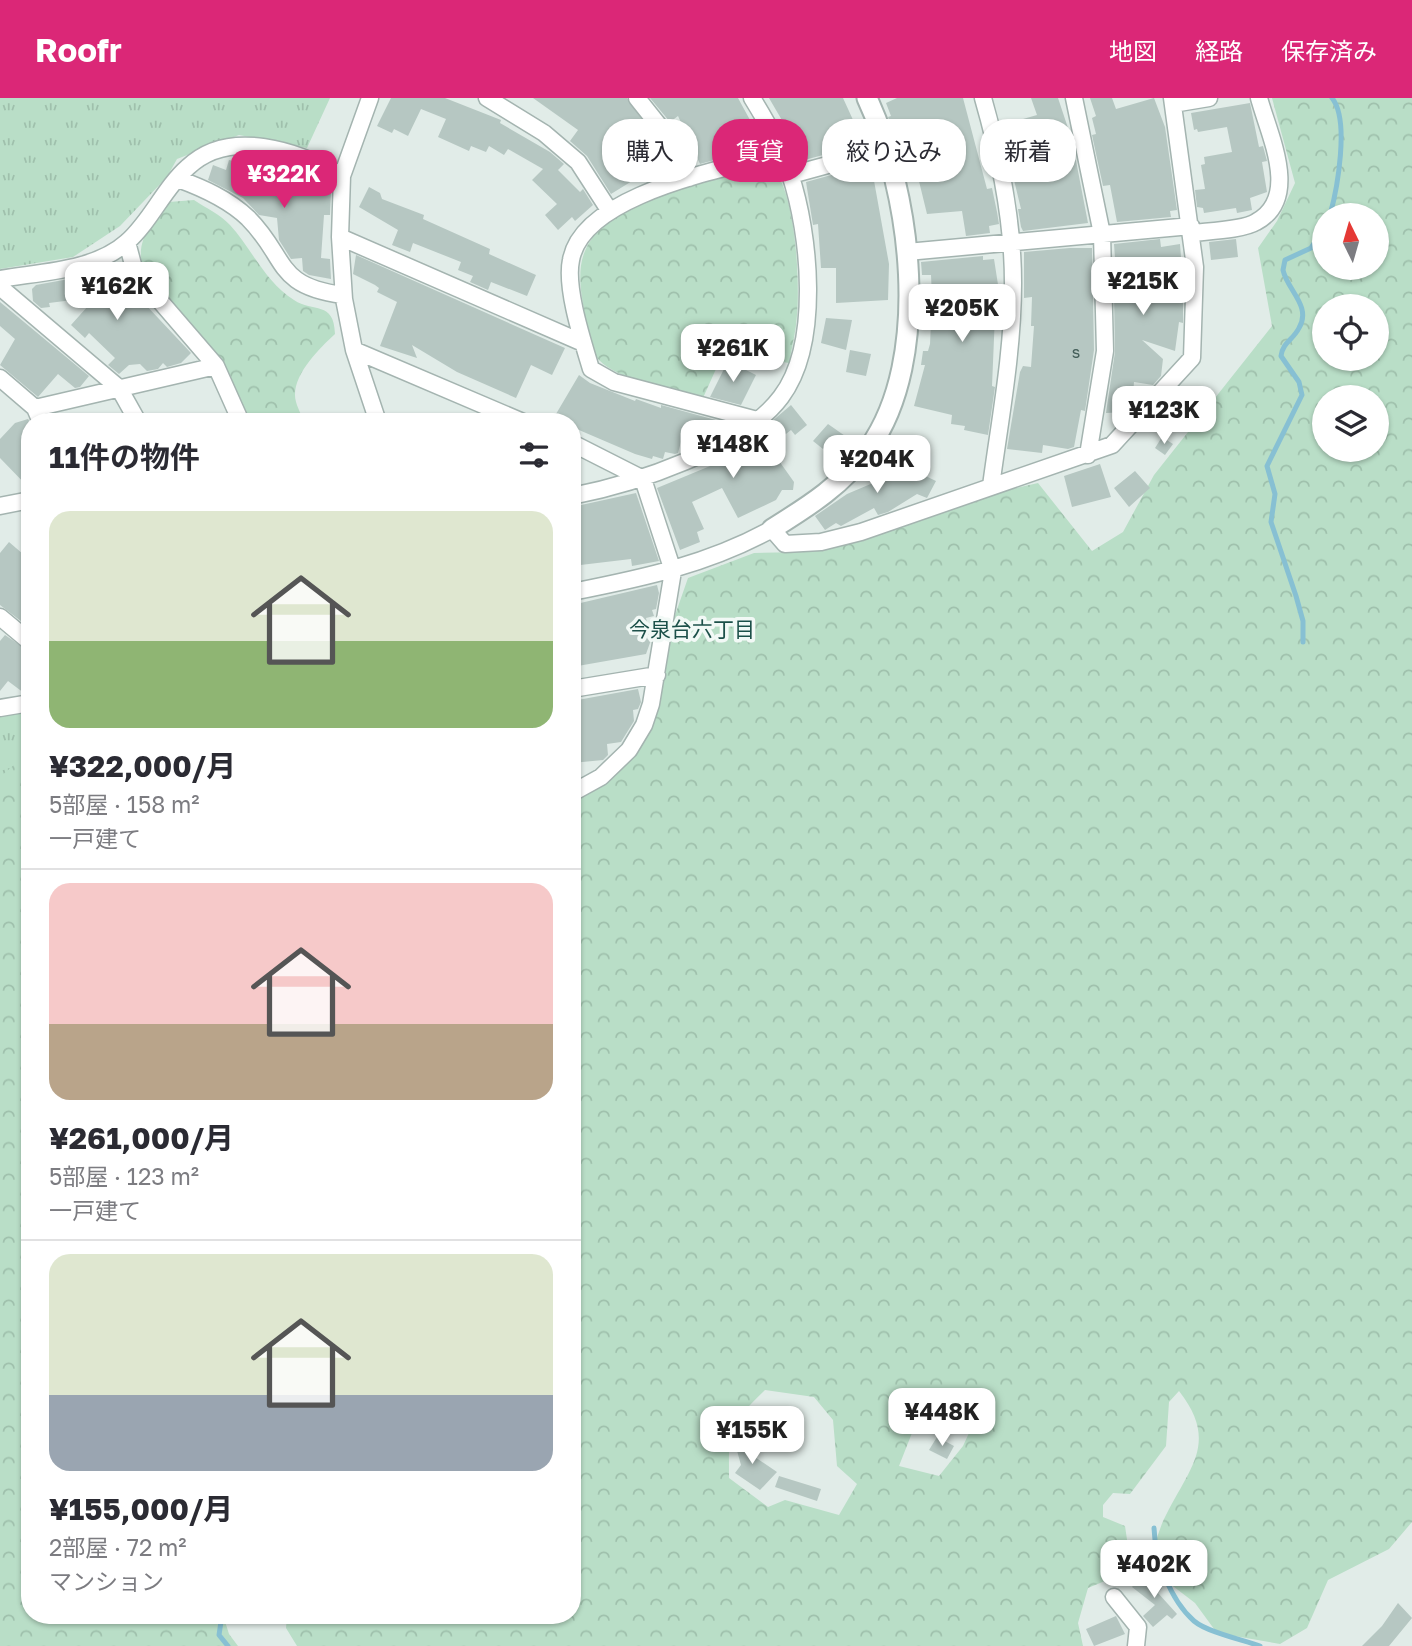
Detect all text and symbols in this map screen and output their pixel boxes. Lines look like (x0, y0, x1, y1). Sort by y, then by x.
text: Roofr (35, 30, 122, 69)
text: 地図 (1109, 36, 1157, 65)
text: 経路 (1195, 36, 1243, 65)
text: 保存済み (1281, 36, 1377, 65)
chip: 購入 (602, 119, 698, 182)
chip: 賃貸 (712, 119, 808, 182)
chip: 絞り込み (822, 119, 966, 182)
chip: 新着 (980, 119, 1076, 182)
pin: ¥322K (235, 150, 333, 210)
text: ¥322K (247, 159, 321, 187)
north arrow (1312, 203, 1390, 280)
map controls (1312, 203, 1389, 462)
pin: ¥215K (1094, 258, 1192, 317)
pin: ¥162K (68, 262, 166, 322)
text: ¥215K (1107, 266, 1179, 294)
text: ¥162K (81, 271, 153, 299)
pin: ¥205K (913, 285, 1011, 344)
text: ¥205K (925, 293, 999, 321)
button: locate (1312, 294, 1389, 371)
pin: ¥261K (684, 324, 782, 384)
text: ¥261K (697, 333, 769, 361)
house number: s (1072, 342, 1080, 362)
button: layers (1312, 385, 1389, 462)
pin: ¥123K (1115, 386, 1213, 446)
text: ¥123K (1128, 395, 1200, 423)
pin: ¥148K (684, 420, 782, 480)
text: ¥148K (697, 429, 769, 457)
icon: filters (515, 436, 553, 474)
pin: ¥204K (828, 436, 926, 495)
text: 11件の物件 (49, 439, 200, 475)
text: ¥204K (839, 444, 915, 472)
icon: home (238, 557, 364, 683)
district label: 今泉台六丁目 (629, 616, 755, 642)
text: ¥322,000/月 (49, 748, 236, 784)
text: 5部屋 · 158 m² (49, 790, 200, 818)
text: 一戸建て (49, 824, 141, 852)
icon: home (238, 929, 364, 1055)
text: ¥261,000/月 (49, 1120, 234, 1156)
text: 5部屋 · 123 m² (49, 1162, 199, 1190)
text: 一戸建て (49, 1196, 141, 1224)
icon: home (238, 1300, 364, 1426)
pin: ¥448K (893, 1388, 991, 1448)
text: ¥448K (904, 1397, 980, 1425)
pin: ¥155K (703, 1406, 801, 1466)
text: ¥155K (716, 1415, 788, 1443)
text: ¥155,000/月 (49, 1491, 233, 1527)
text: 2部屋 · 72 m² (49, 1533, 187, 1561)
pin: ¥402K (1105, 1540, 1203, 1600)
text: ¥402K (1116, 1549, 1192, 1577)
text: マンション (49, 1567, 164, 1595)

